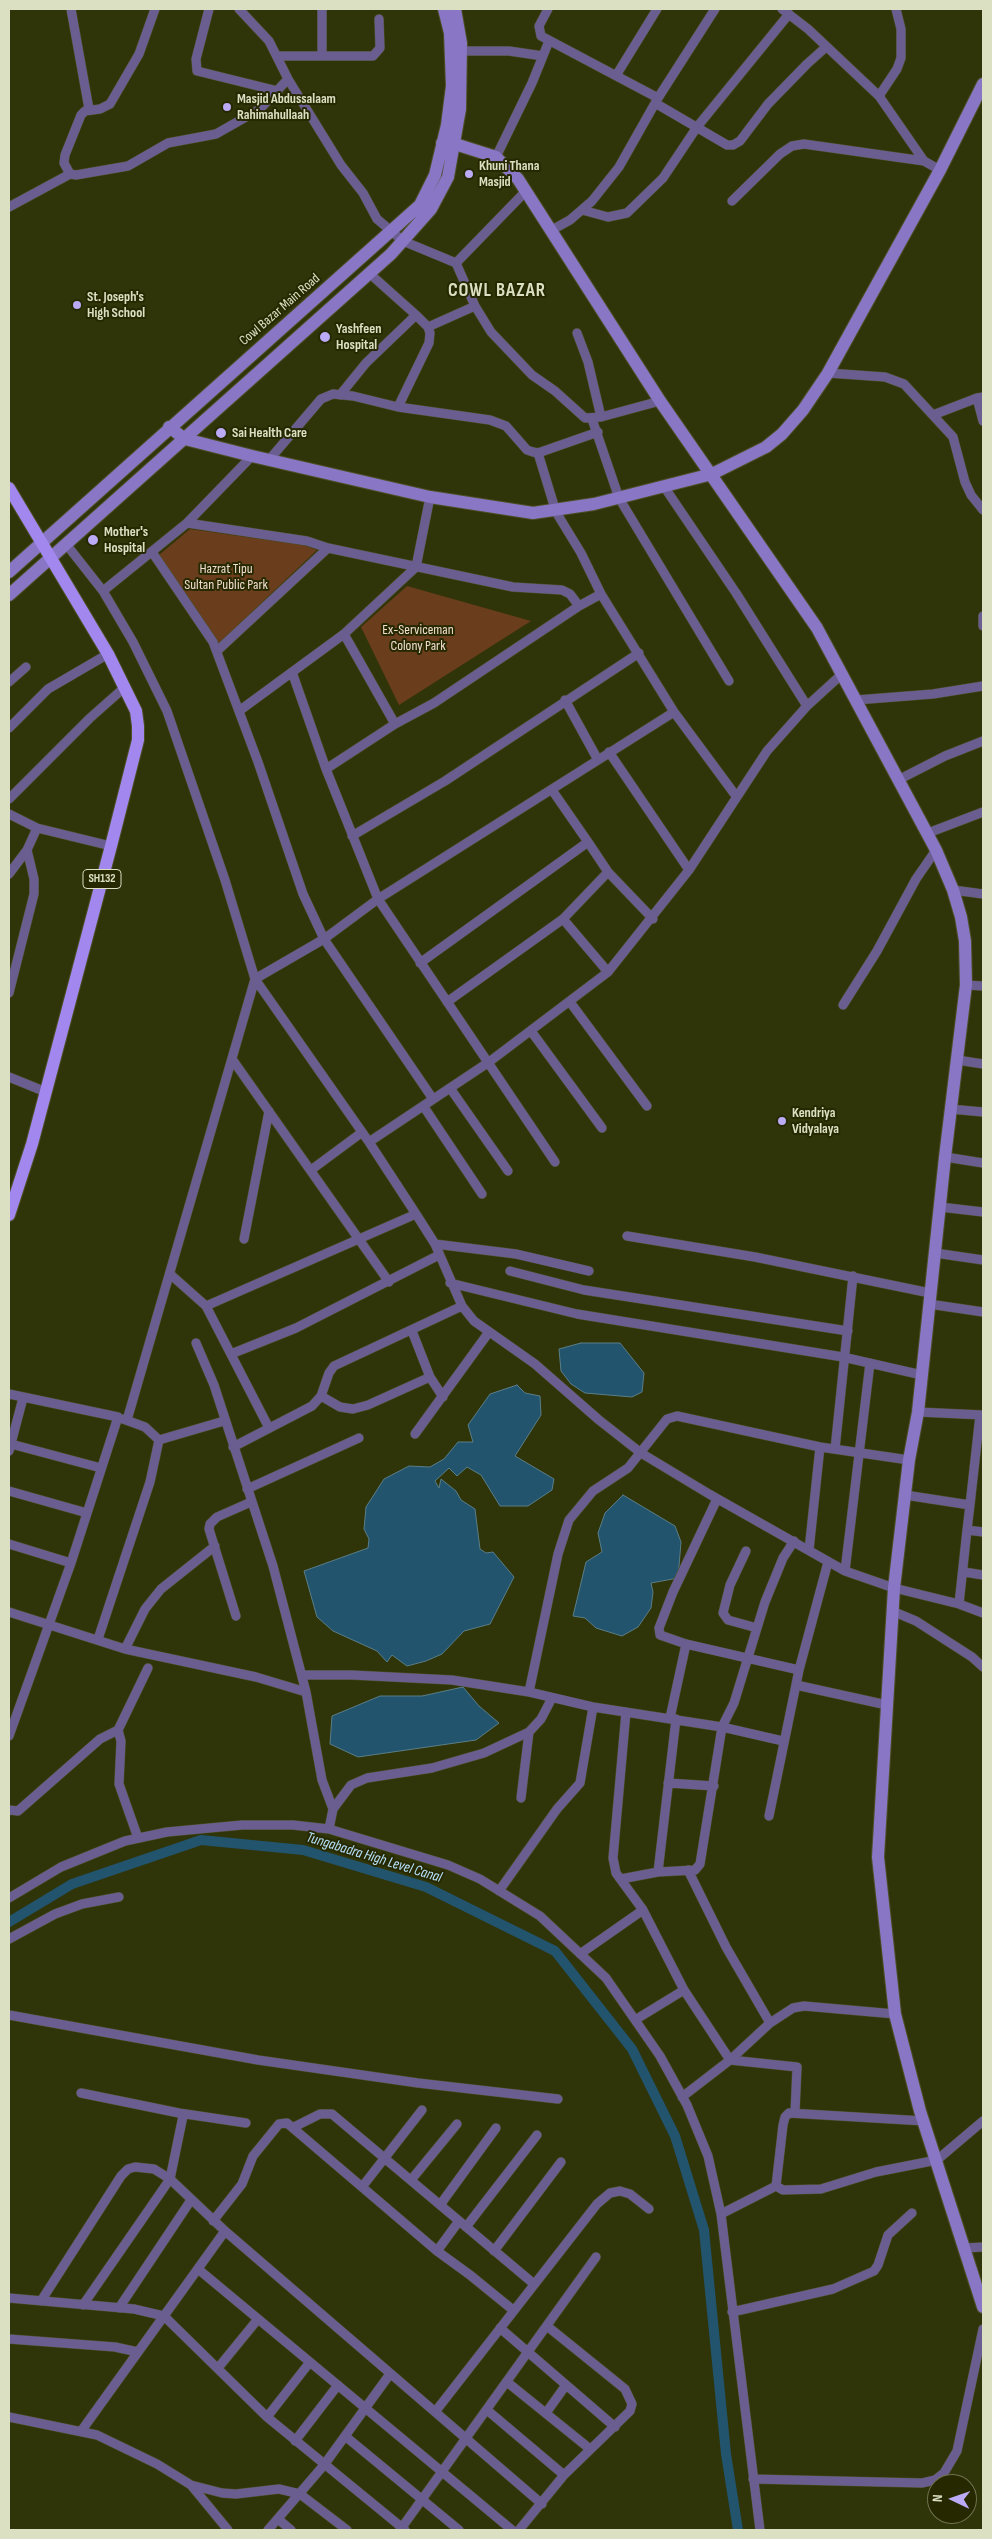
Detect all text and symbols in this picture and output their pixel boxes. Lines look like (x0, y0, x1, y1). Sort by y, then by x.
place label: Masjid Abdussalaam Rahimahullaah (237, 91, 336, 124)
marker: Masjid Abdussalaam Rahimahullaah (221, 101, 233, 113)
place label: Khuni Thana Masjid (479, 158, 539, 190)
marker: Khuni Thana Masjid (463, 168, 475, 180)
street label: Cowl Bazar Main Road (236, 270, 324, 350)
district label: COWL BAZAR (447, 280, 547, 302)
place label: St. Joseph's High School (87, 289, 145, 322)
marker: St. Joseph's High School (71, 299, 83, 311)
place label: Yashfeen Hospital (336, 321, 381, 354)
marker: Yashfeen Hospital (318, 330, 332, 344)
place label: Sai Health Care (232, 425, 307, 441)
marker: Sai Health Care (214, 426, 228, 440)
place label: Mother's Hospital (104, 524, 148, 556)
marker: Mother's Hospital (86, 533, 100, 547)
park label: Hazrat Tipu Sultan Public Park (184, 561, 268, 594)
park label: Ex-Serviceman Colony Park (382, 622, 454, 654)
road number: SH132 (83, 870, 121, 889)
place label: Kendriya Vidyalaya (792, 1105, 839, 1138)
marker: Kendriya Vidyalaya (776, 1115, 788, 1127)
water label: Tungabadra High Level Canal (304, 1829, 444, 1887)
north arrow (927, 2474, 977, 2524)
text: N (929, 2494, 946, 2502)

